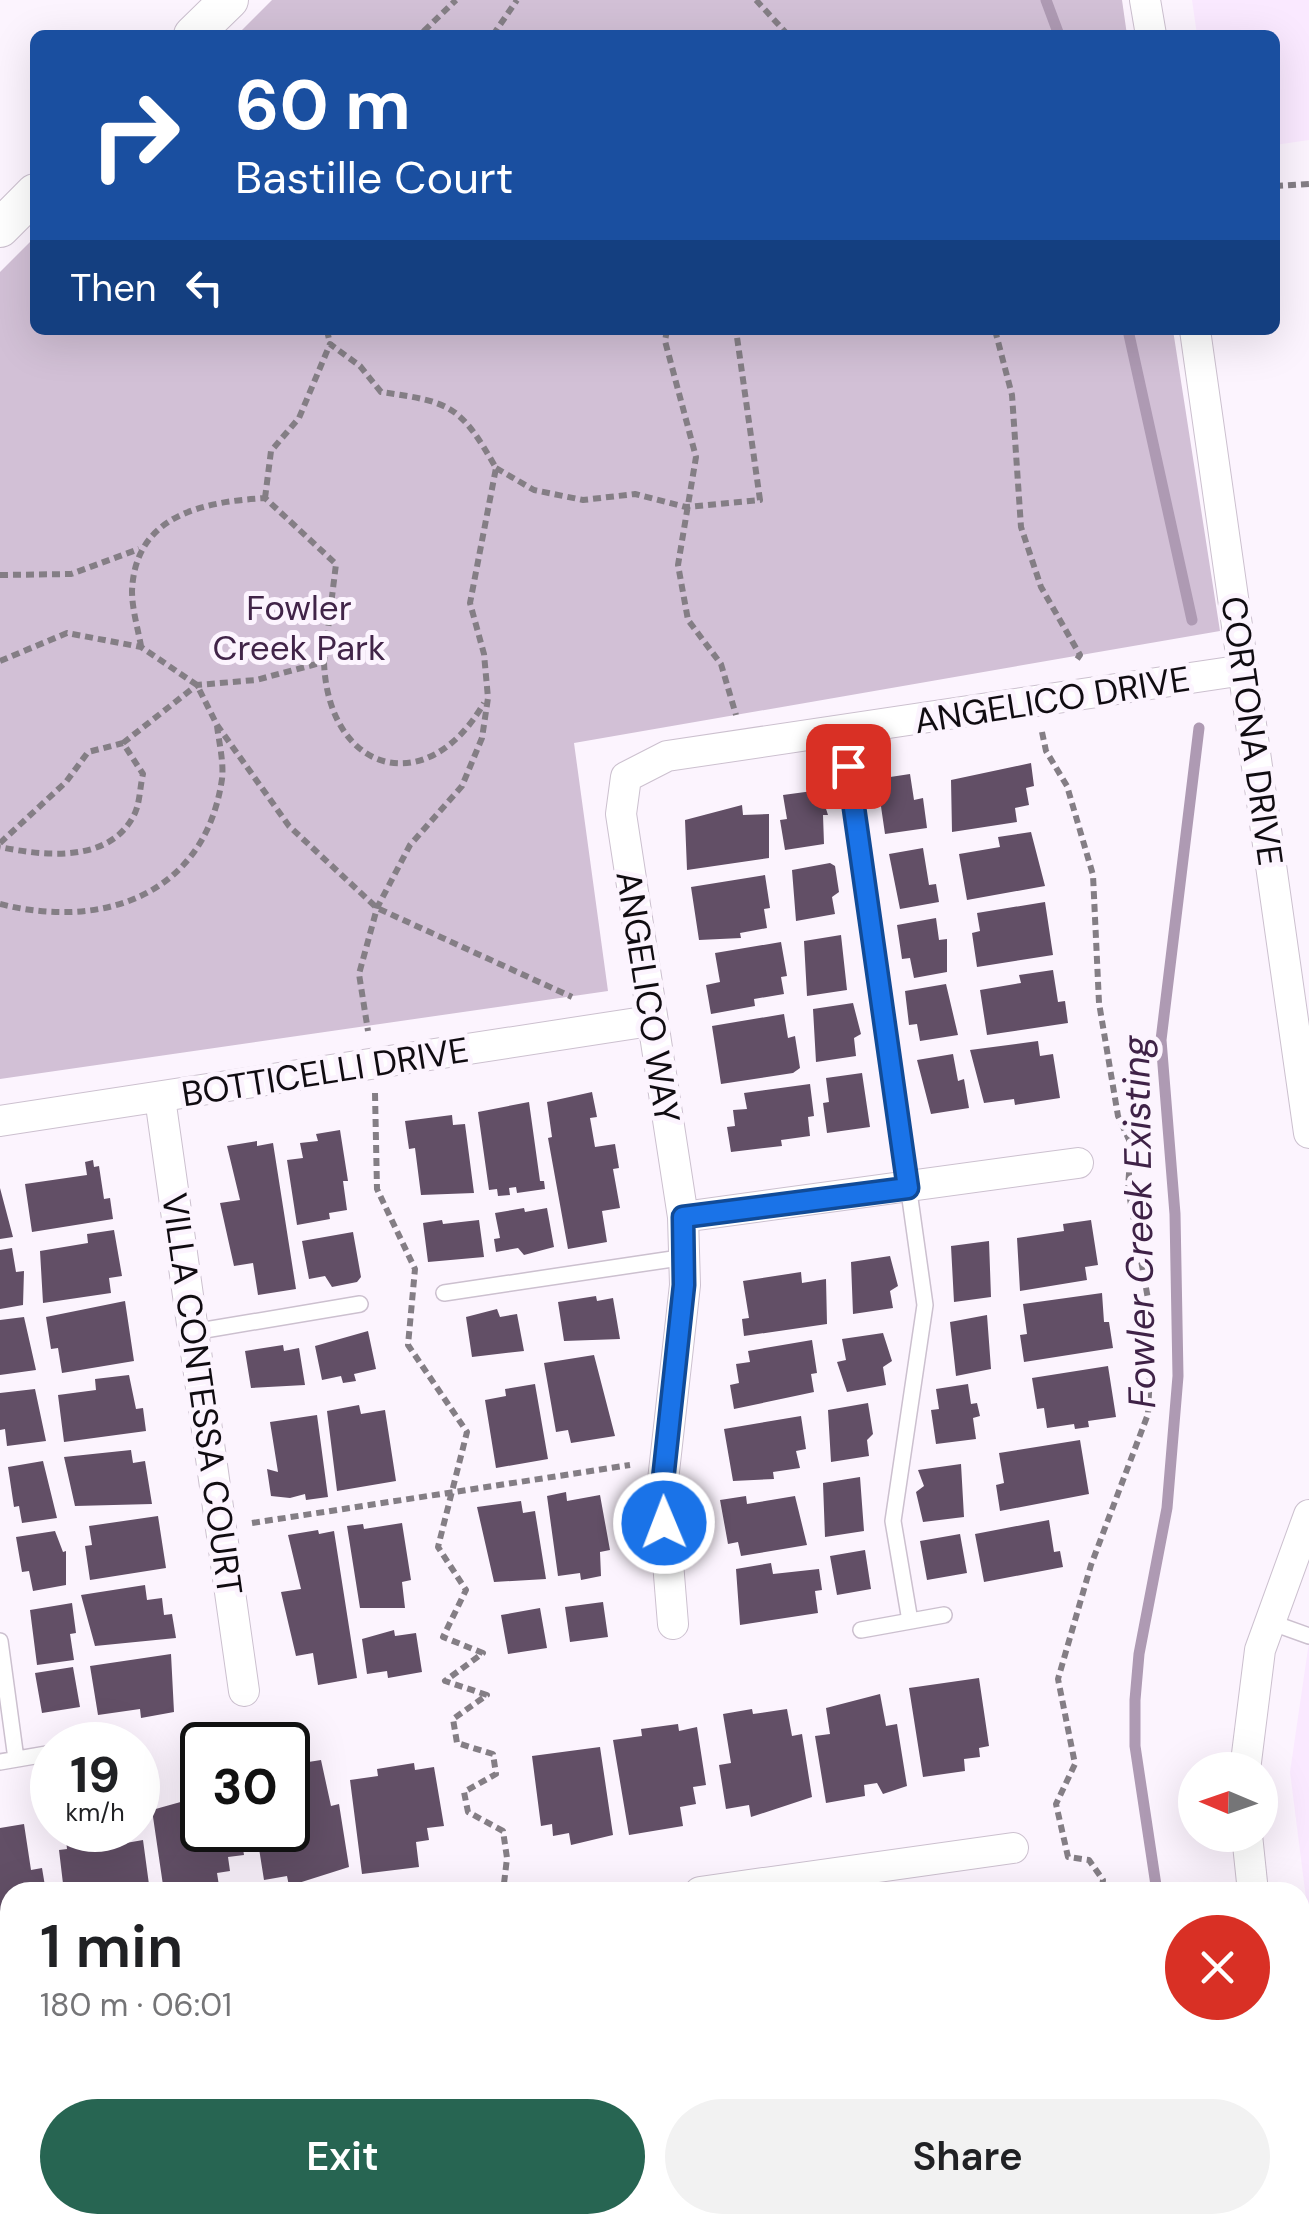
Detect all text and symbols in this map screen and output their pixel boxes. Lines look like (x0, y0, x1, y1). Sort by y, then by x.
text: 60 m (235, 60, 411, 151)
icon: right (70, 70, 200, 200)
text: Bastille Court (235, 148, 513, 207)
icon: left (177, 260, 232, 315)
text: Then (70, 263, 157, 313)
park label: Fowler Creek Park (212, 585, 386, 671)
street label: CORTONA DRIVE (1210, 593, 1294, 869)
street label: ANGELICO DRIVE (911, 656, 1193, 744)
pin (806, 724, 891, 809)
icon: arrive (821, 739, 876, 794)
street label: ANGELICO WAY (605, 868, 691, 1126)
street label: BOTTICELLI DRIVE (178, 1027, 472, 1117)
water label: Fowler Creek Existing (1111, 1034, 1167, 1409)
street label: VILLA CONTESSA COURT (151, 1190, 253, 1598)
position arrow (612, 1471, 716, 1575)
speed limit sign: 30 (180, 1722, 310, 1852)
text: 19 (70, 1742, 120, 1808)
north arrow (1178, 1752, 1278, 1852)
map controls (1178, 1752, 1278, 1852)
text: km/h (65, 1796, 125, 1829)
text: 1 min (40, 1907, 183, 1986)
button: close (1165, 1915, 1270, 2020)
text: 180 m · 06:01 (40, 1984, 232, 2026)
button: Exit (40, 2099, 645, 2214)
button: Share (665, 2099, 1270, 2214)

